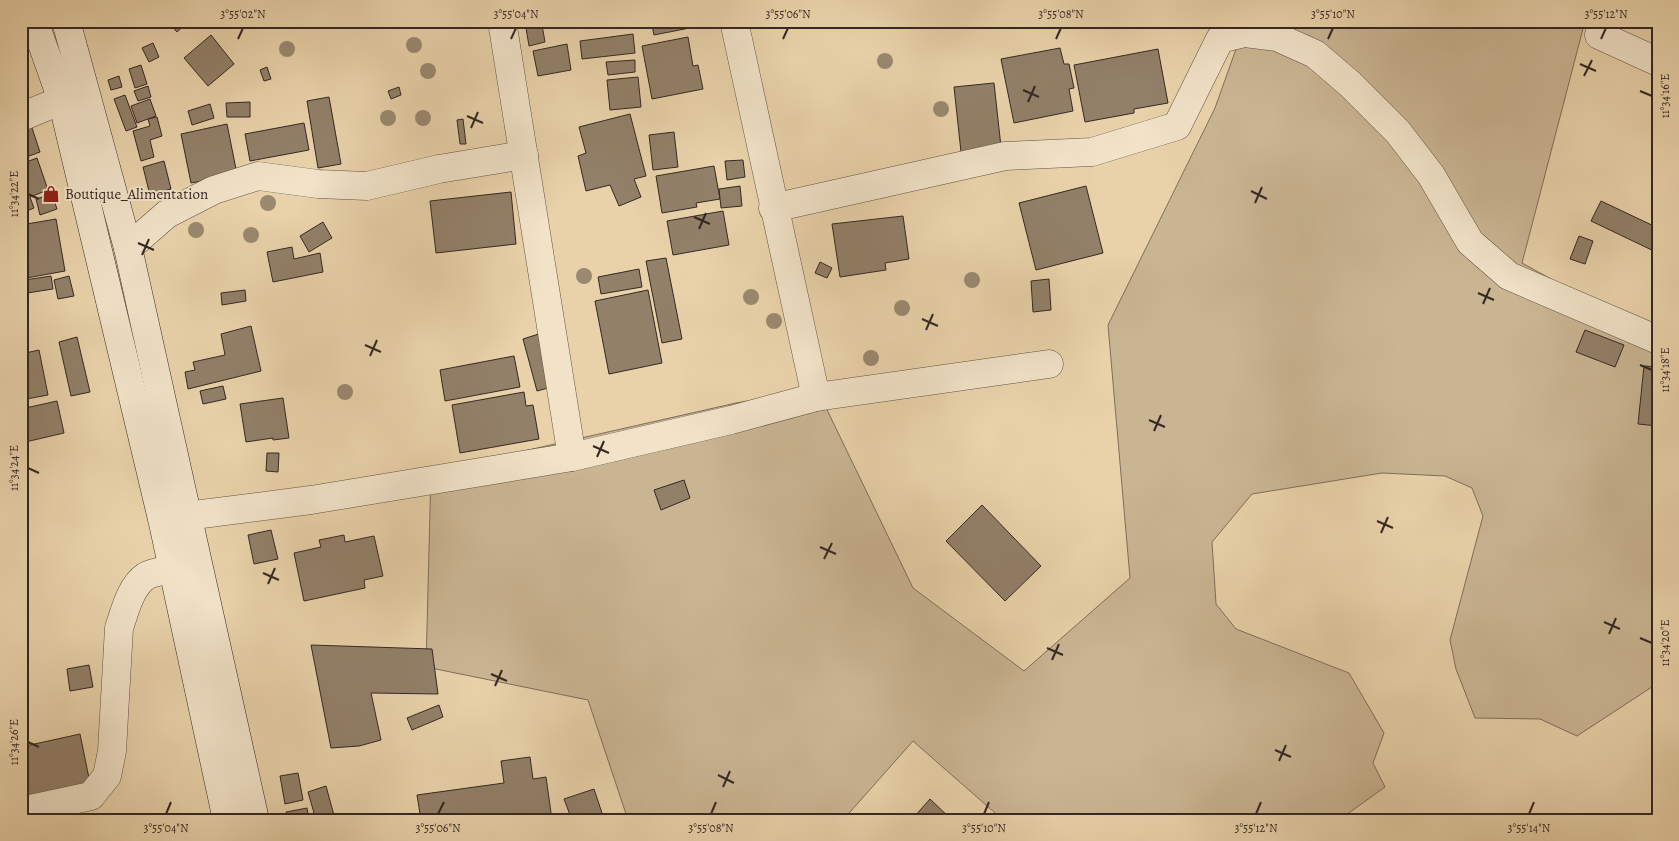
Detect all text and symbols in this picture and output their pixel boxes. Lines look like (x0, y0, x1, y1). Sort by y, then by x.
text: 3°55'02"N (220, 6, 266, 22)
text: 3°55'04"N (493, 6, 539, 22)
text: 3°55'06"N (765, 6, 811, 22)
text: 3°55'08"N (1038, 6, 1084, 22)
text: 3°55'10"N (1311, 6, 1355, 22)
text: 3°55'12"N (1584, 6, 1628, 22)
text: 11°34'16"E (1657, 74, 1673, 118)
text: 11°34'22"E (6, 171, 22, 217)
shop icon: Boutique_Alimentation (41, 184, 61, 204)
place label: Boutique_Alimentation (65, 184, 208, 204)
text: 11°34'18"E (1657, 348, 1673, 392)
text: 11°34'24"E (6, 445, 22, 491)
text: 11°34'20"E (1657, 619, 1673, 667)
text: 11°34'26"E (6, 719, 22, 765)
text: 3°55'04"N (143, 820, 189, 836)
text: 3°55'06"N (415, 820, 461, 836)
text: 3°55'08"N (688, 820, 734, 836)
text: 3°55'10"N (962, 820, 1006, 836)
text: 3°55'12"N (1234, 820, 1278, 836)
text: 3°55'14"N (1508, 820, 1551, 836)

